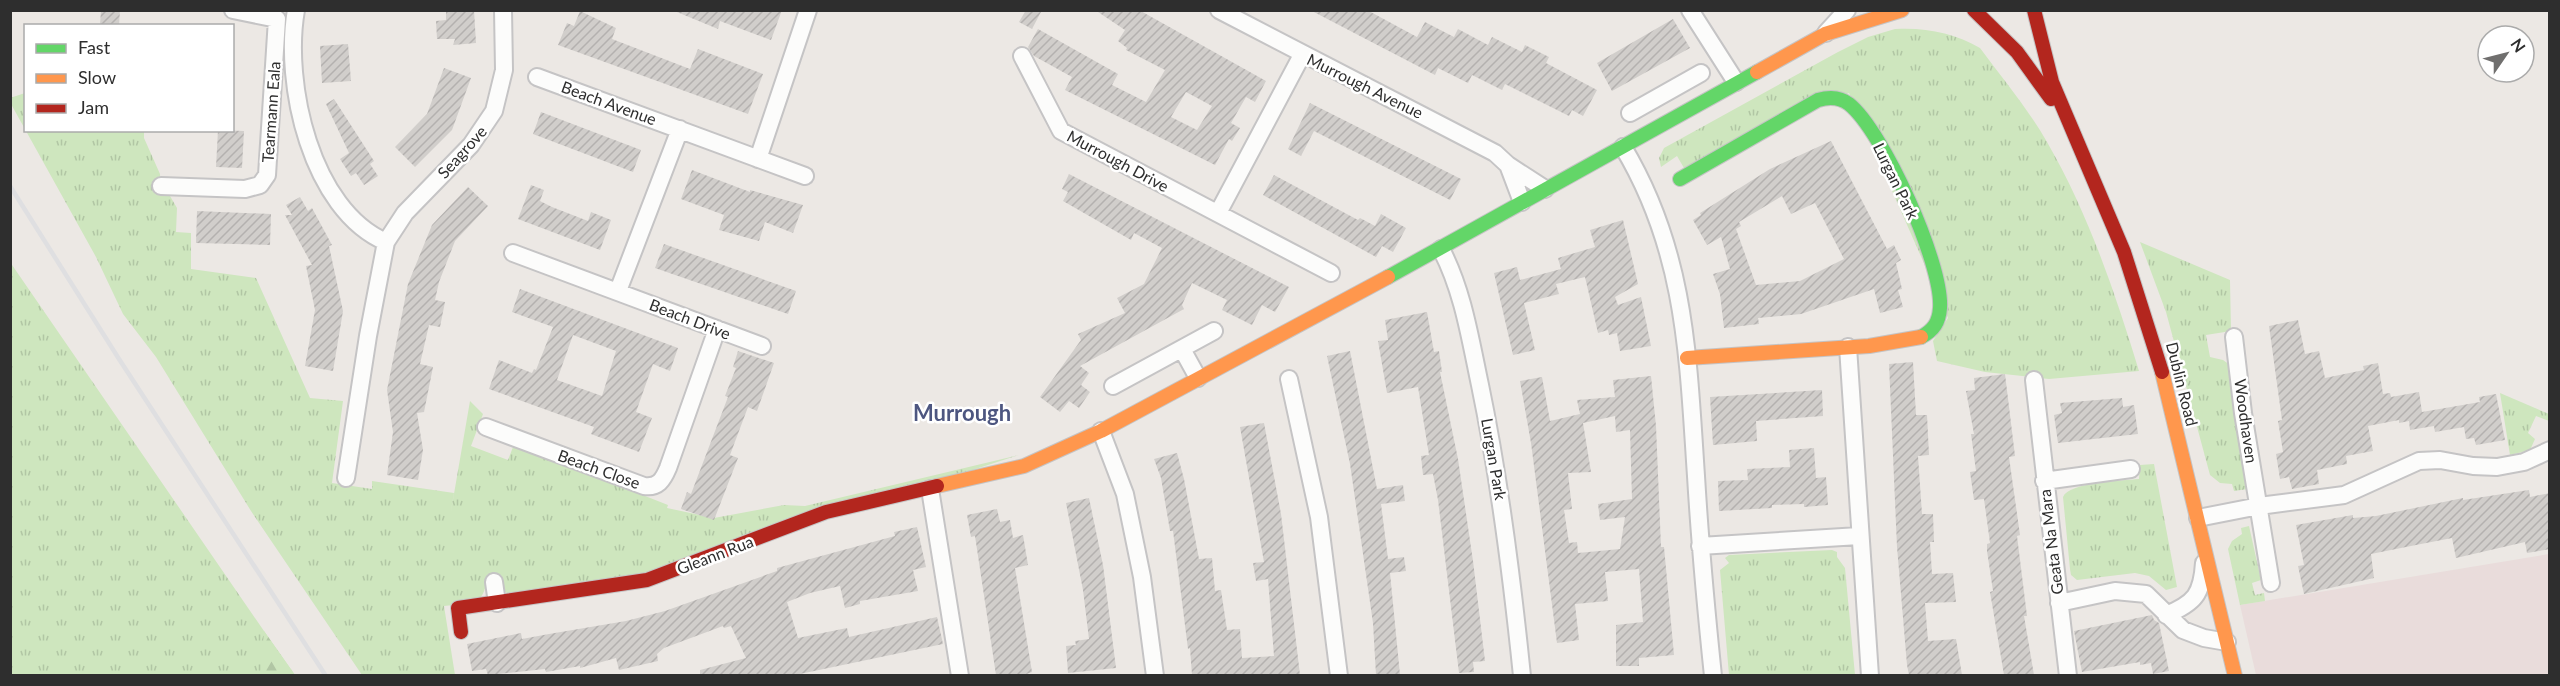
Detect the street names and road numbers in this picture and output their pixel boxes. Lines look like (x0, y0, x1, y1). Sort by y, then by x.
street label: Murrough Avenue (1304, 49, 1426, 122)
street label: Tearmann Eala (257, 61, 284, 163)
street label: Beach Avenue (559, 77, 659, 129)
street label: Seagrove (433, 121, 490, 182)
street label: Murrough Drive (1064, 126, 1172, 195)
street label: Lurgan Park (1870, 139, 1924, 223)
street label: Beach Drive (647, 294, 733, 343)
street label: Dublin Road (2163, 340, 2202, 428)
street label: Woodhaven (2231, 378, 2262, 464)
street label: Lurgan Park (1478, 416, 1511, 502)
street label: Beach Close (555, 445, 643, 492)
street label: Geata Na Mara (2035, 488, 2066, 596)
street label: Gleann Rua (674, 531, 756, 578)

